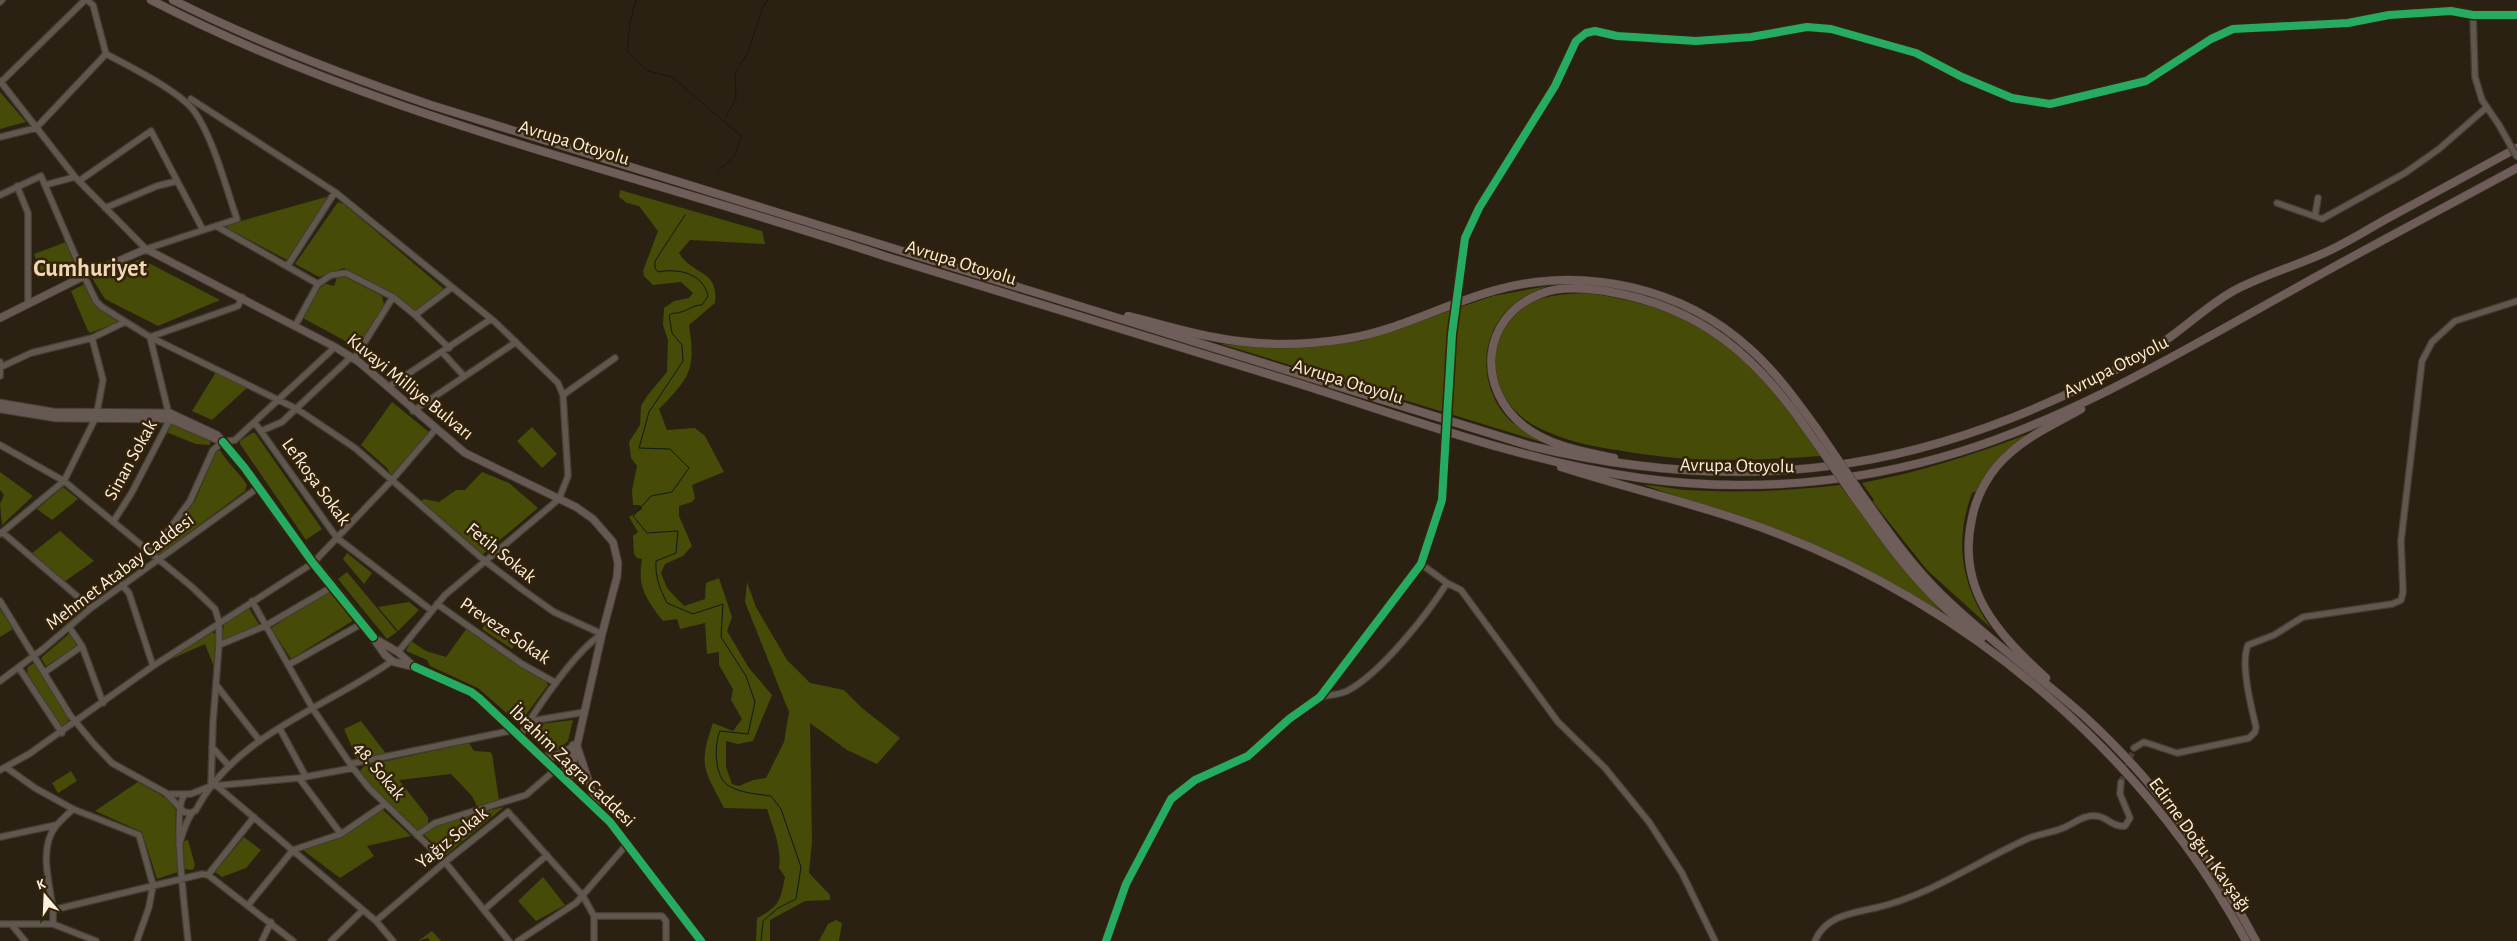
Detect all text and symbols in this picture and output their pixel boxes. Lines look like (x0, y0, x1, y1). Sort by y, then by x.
street label: Avrupa Otoyolu (516, 117, 632, 169)
street label: Avrupa Otoyolu (903, 237, 1019, 289)
district label: Cumhuriyet (33, 257, 147, 281)
street label: Kuvayi Milliye Bulvarı (343, 330, 477, 444)
street label: Avrupa Otoyolu (2061, 332, 2172, 401)
street label: Avrupa Otoyolu (1290, 356, 1406, 408)
street label: Sinan Sokak (101, 416, 161, 503)
street label: Lefkoşa Sokak (278, 435, 354, 529)
street label: Avrupa Otoyolu (1680, 456, 1795, 477)
street label: Mehmet Atabay Caddesi (42, 510, 198, 634)
street label: Fetih Sokak (463, 519, 540, 587)
street label: Preveze Sokak (457, 594, 554, 668)
street label: İbrahim Zagra Caddesi (505, 701, 639, 831)
street label: 48. Sokak (349, 738, 409, 804)
street label: Edirne Doğu 1 Kavşağı (2145, 774, 2255, 916)
street label: Yağız Sokak (413, 803, 492, 872)
north arrow (20, 871, 70, 921)
text: K (35, 876, 48, 893)

